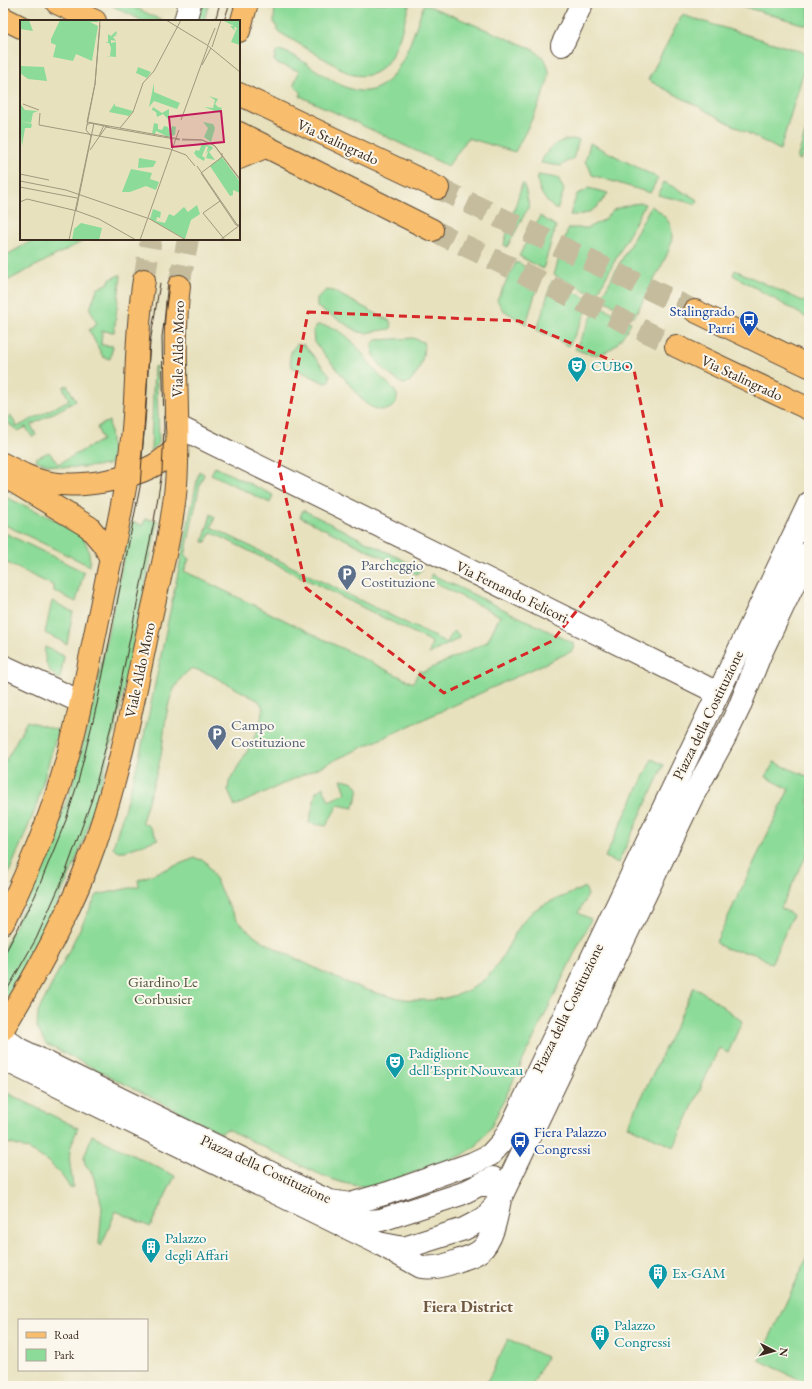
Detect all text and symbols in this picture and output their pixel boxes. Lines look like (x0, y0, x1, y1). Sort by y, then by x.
inset map (20, 20, 240, 240)
street label: Via Stalingrado (294, 114, 382, 169)
street label: Viale Aldo Moro (167, 300, 188, 398)
place label: Stalingrado Parri (670, 301, 735, 337)
bus stop icon: Stalingrado Parri (738, 309, 760, 337)
street label: Via Stalingrado (698, 350, 786, 405)
theatre icon: CUBO (566, 355, 588, 383)
place label: CUBO (591, 356, 633, 375)
place label: Parcheggio Costituzione (361, 555, 436, 591)
street label: Via Fernando Felicori (453, 556, 572, 627)
parking icon: Parcheggio Costituzione (336, 563, 358, 591)
street label: Viale Aldo Moro (120, 620, 159, 719)
street label: Piazza della Costituzione (668, 647, 747, 783)
place label: Campo Costituzione (231, 715, 306, 751)
parking icon: Campo Costituzione (206, 723, 228, 751)
street label: Piazza della Costituzione (528, 940, 607, 1076)
park label: Giardino Le Corbusier (128, 972, 198, 1008)
place label: Padiglione dell'Esprit Nouveau (409, 1043, 523, 1079)
theatre icon: Padiglione dell'Esprit Nouveau (384, 1051, 406, 1079)
place label: Fiera Palazzo Congressi (534, 1122, 607, 1158)
street label: Piazza della Costituzione (198, 1130, 335, 1207)
bus stop icon: Fiera Palazzo Congressi (509, 1130, 531, 1158)
place label: Palazzo degli Affari (165, 1228, 229, 1264)
building icon: Palazzo degli Affari (140, 1236, 162, 1264)
building icon: Ex-GAM (647, 1262, 669, 1290)
place label: Ex-GAM (672, 1263, 726, 1282)
district label: Fiera District (423, 1296, 513, 1317)
place label: Palazzo Congressi (614, 1315, 671, 1351)
legend (18, 1319, 148, 1371)
building icon: Palazzo Congressi (589, 1323, 611, 1351)
text: Road (54, 1327, 80, 1343)
north arrow (754, 1331, 794, 1371)
text: Park (54, 1347, 75, 1363)
text: N (777, 1347, 791, 1357)

